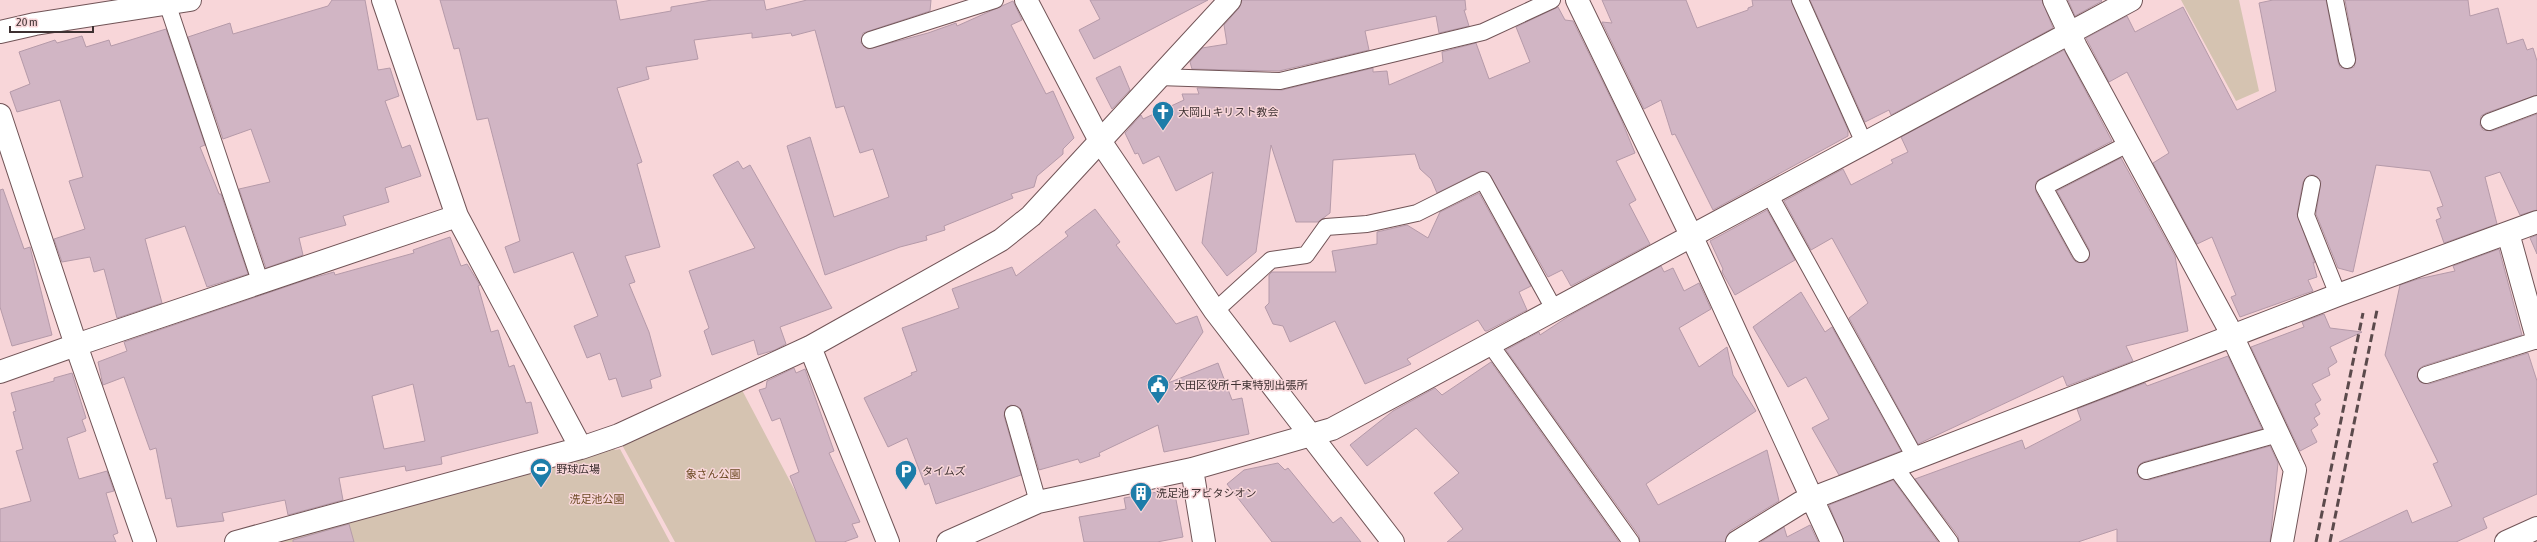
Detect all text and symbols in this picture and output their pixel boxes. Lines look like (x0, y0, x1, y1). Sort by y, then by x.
scale bar (10, 8, 93, 34)
text: 20 m (16, 15, 38, 29)
church icon: 大岡山 キリスト教会 (1150, 99, 1176, 132)
place label: 大岡山 キリスト教会 (1178, 106, 1279, 118)
public building icon: 大田区役所 千束特別出張所 (1145, 372, 1171, 405)
place label: 大田区役所 千束特別出張所 (1174, 379, 1309, 391)
sports icon: 野球広場 (528, 456, 554, 489)
parking icon: タイムズ (893, 458, 919, 491)
place label: 野球広場 (556, 463, 600, 475)
place label: タイムズ (922, 465, 966, 477)
park label: 象さん公園 (686, 468, 741, 480)
building icon: 洗足池 アビタシオン (1128, 480, 1154, 513)
place label: 洗足池 アビタシオン (1156, 487, 1257, 499)
park label: 洗足池公園 (570, 493, 625, 505)

